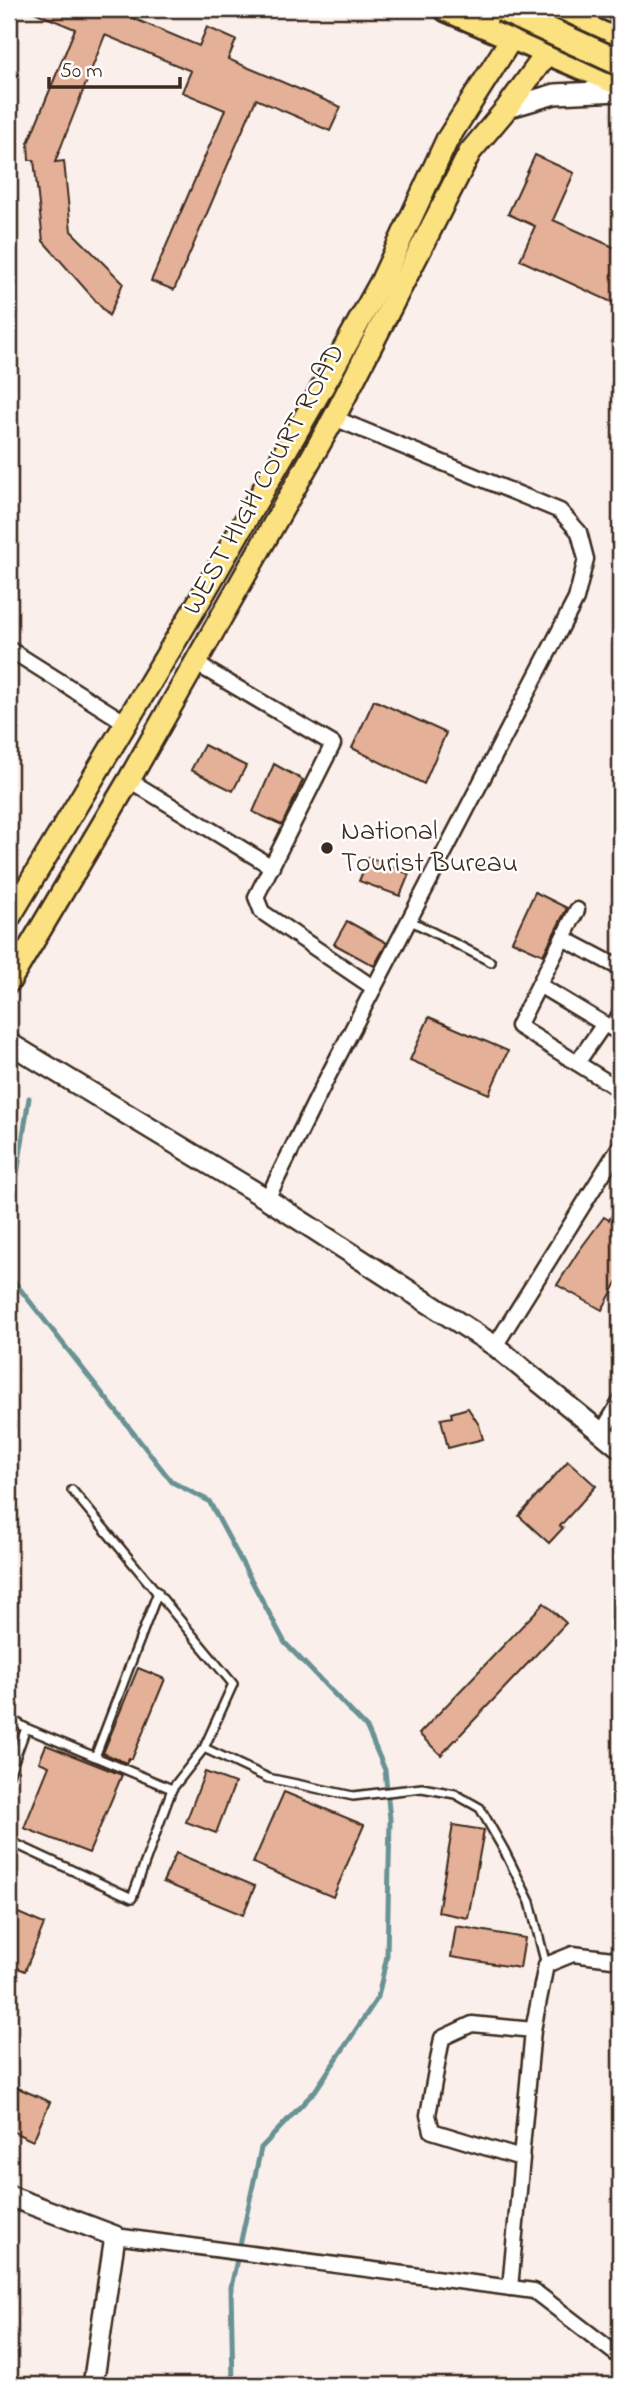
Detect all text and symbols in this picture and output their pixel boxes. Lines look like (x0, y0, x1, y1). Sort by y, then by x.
scale bar (49, 46, 180, 90)
text: 50 m (60, 57, 103, 87)
street label: WEST HIGH COURT ROAD (173, 337, 357, 623)
place label: National Tourist Bureau (341, 812, 518, 885)
marker: National Tourist Bureau (319, 840, 335, 856)

